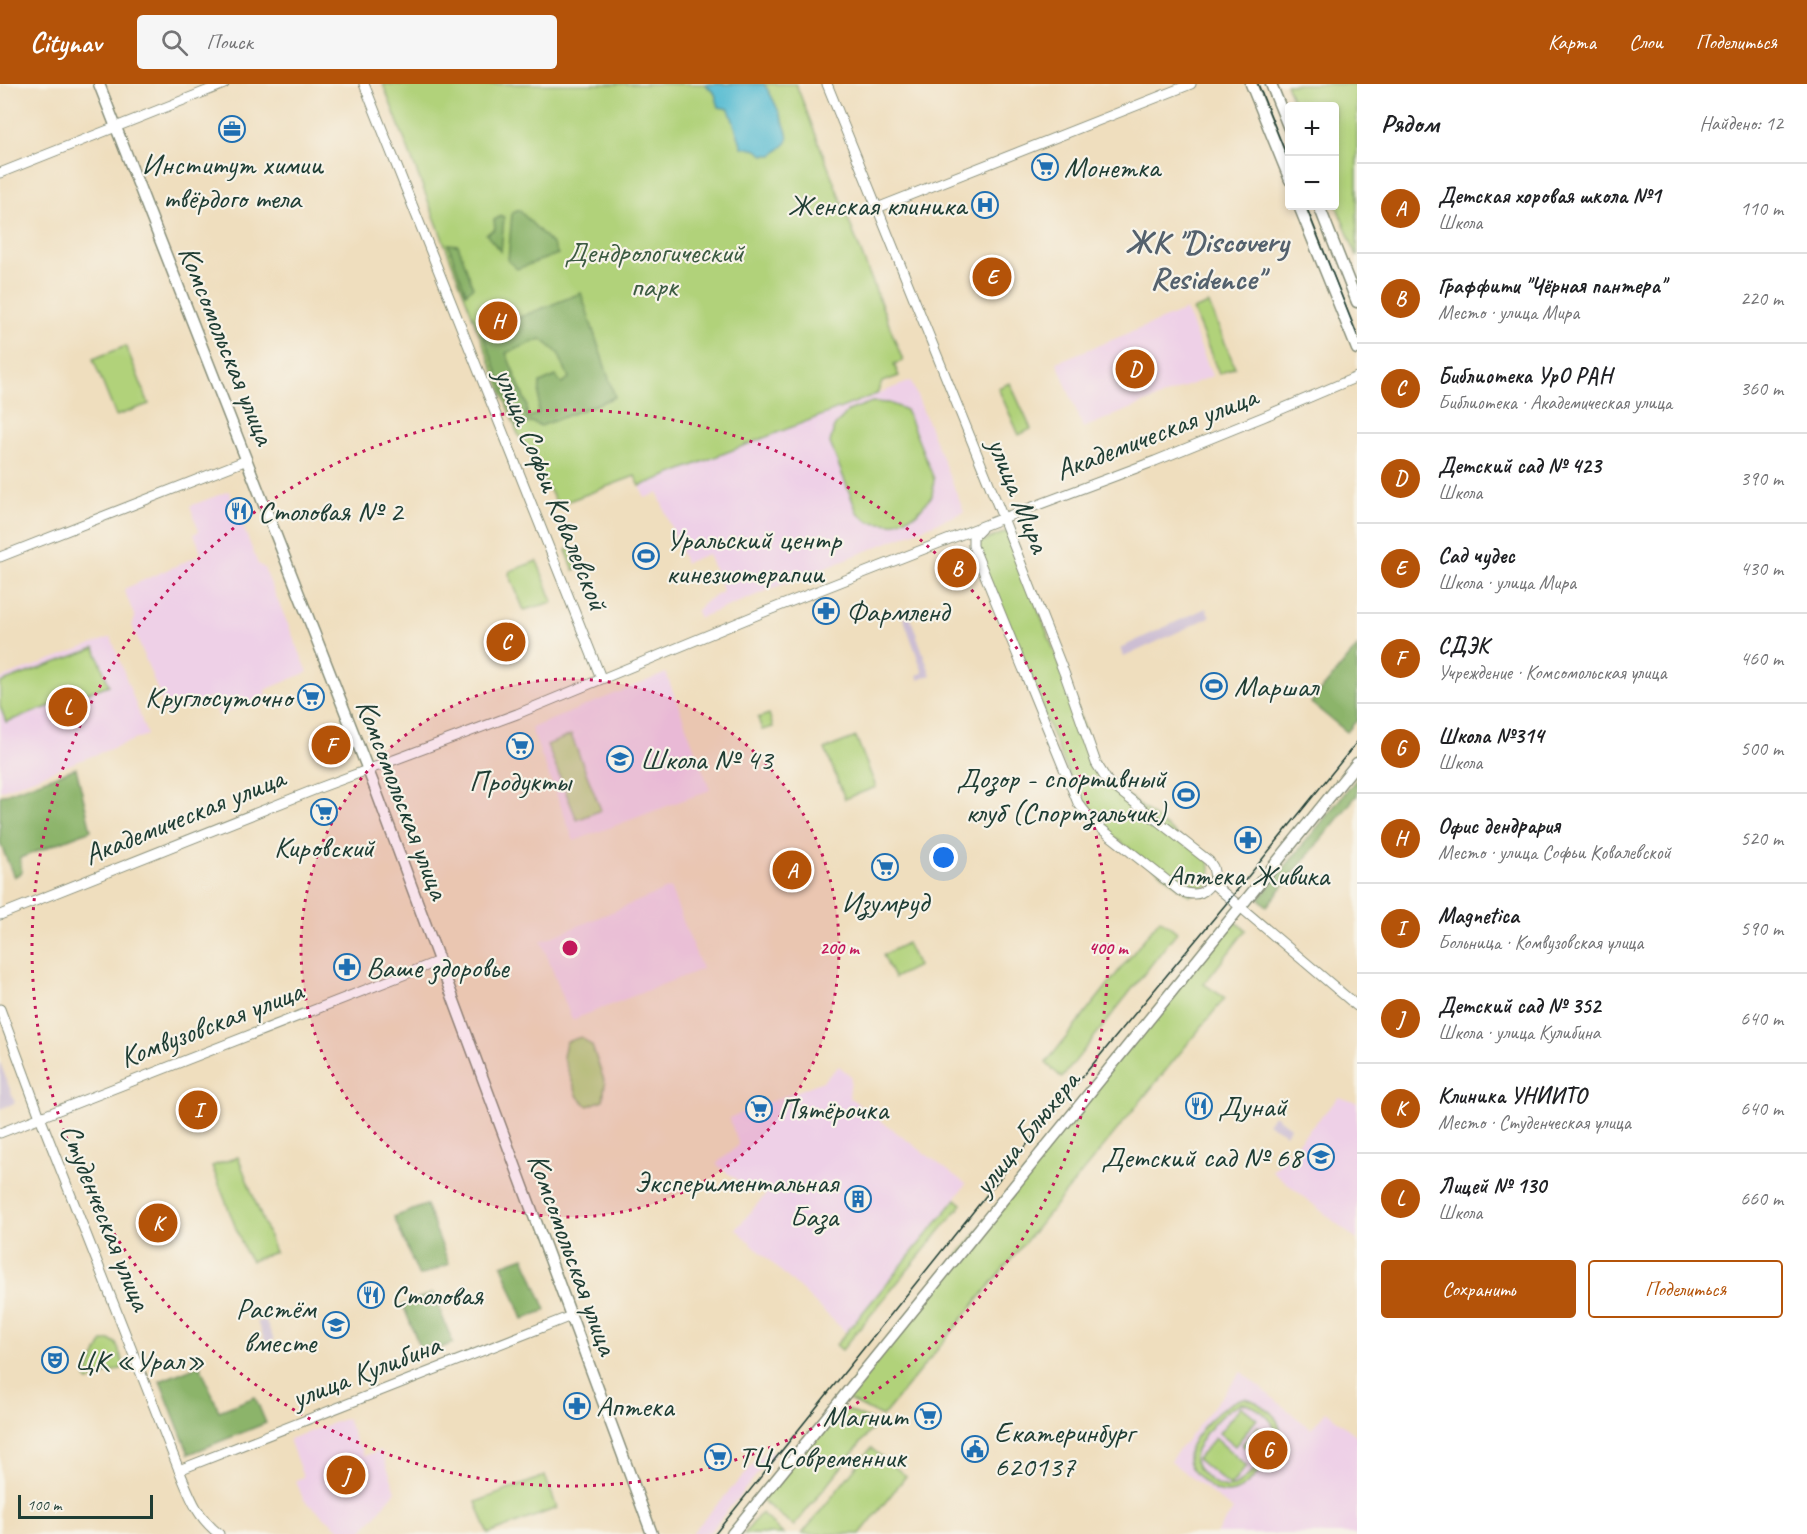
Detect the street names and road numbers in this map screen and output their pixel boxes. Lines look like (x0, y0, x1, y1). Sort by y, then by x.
street label: Комсомольская улица (170, 240, 285, 452)
street label: улица Софьи Ковалевской (485, 360, 619, 617)
street label: Академическая улица (1050, 376, 1265, 489)
street label: улица Мира (978, 430, 1060, 560)
street label: Комсомольская улица (347, 694, 459, 906)
street label: Академическая улица (78, 758, 292, 873)
street label: Комвузовская улица (114, 971, 310, 1076)
street label: улица Блюхера (963, 1061, 1089, 1205)
street label: Студенческая улица (51, 1118, 161, 1318)
street label: Комсомольская улица (519, 1148, 628, 1362)
street label: улица Кулибина (284, 1324, 448, 1418)

